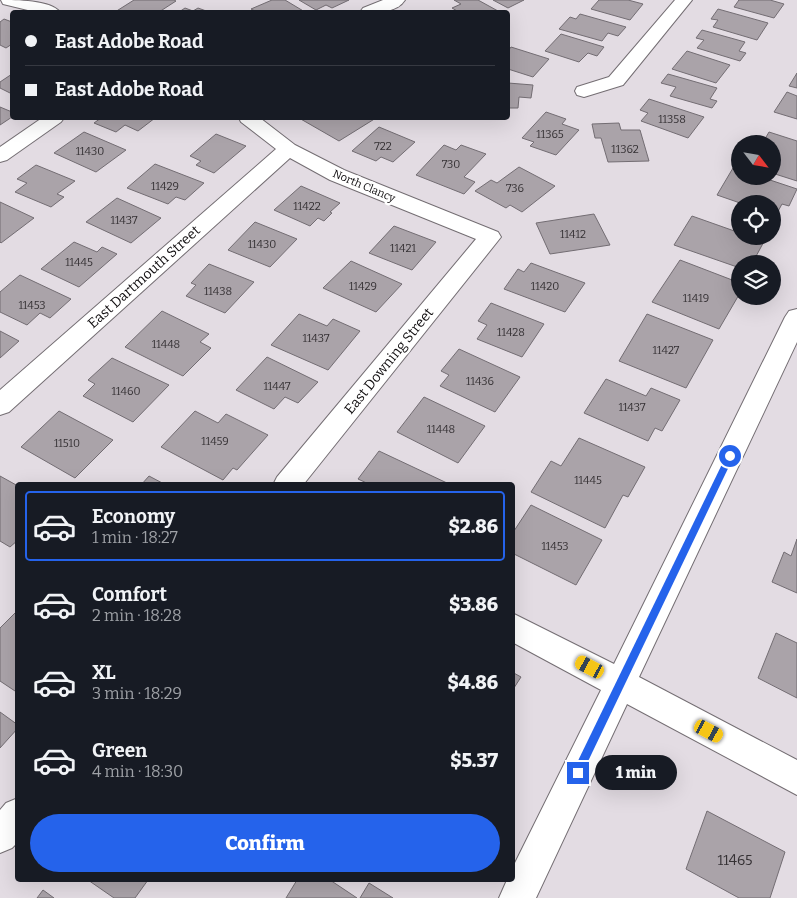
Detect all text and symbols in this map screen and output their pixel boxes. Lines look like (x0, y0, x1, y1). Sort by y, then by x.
text: East Adobe Road (55, 30, 203, 53)
text: East Adobe Road (55, 78, 203, 101)
house number: 11358 (658, 113, 686, 126)
house number: 11365 (536, 128, 564, 141)
north arrow (731, 135, 781, 185)
map controls (731, 135, 781, 305)
house number: 722 (374, 140, 392, 153)
house number: 11362 (611, 143, 639, 156)
house number: 11430 (76, 145, 104, 158)
house number: 730 (442, 158, 460, 171)
street label: North Clancy (331, 167, 397, 205)
house number: 11429 (151, 180, 179, 193)
house number: 736 (506, 182, 524, 195)
button: locate (731, 195, 781, 245)
house number: 11422 (293, 200, 321, 213)
house number: 11437 (110, 214, 138, 227)
street label: East Dartmouth Street (84, 222, 204, 332)
house number: 11412 (560, 228, 586, 241)
house number: 11430 (248, 238, 276, 251)
house number: 11421 (390, 242, 416, 255)
button: layers (731, 255, 781, 305)
house number: 11445 (65, 256, 93, 269)
house number: 11429 (349, 280, 377, 293)
house number: 11420 (531, 280, 559, 293)
house number: 11438 (204, 285, 232, 298)
house number: 11419 (683, 292, 709, 305)
house number: 11453 (18, 299, 46, 312)
street label: East Downing Street (341, 305, 437, 417)
house number: 11428 (497, 326, 525, 339)
house number: 11437 (302, 332, 330, 345)
house number: 11448 (152, 338, 180, 351)
house number: 11427 (653, 344, 680, 357)
house number: 11436 (466, 375, 494, 388)
house number: 11447 (263, 380, 291, 393)
house number: 11460 (112, 385, 140, 398)
house number: 11437 (618, 401, 646, 414)
house number: 11448 (427, 423, 455, 436)
house number: 11459 (201, 435, 229, 448)
house number: 11510 (54, 437, 80, 450)
route start (719, 445, 741, 467)
house number: 11445 (574, 474, 602, 487)
icon: car (32, 504, 77, 549)
text: Economy (92, 505, 175, 528)
text: $2.86 (448, 515, 498, 538)
text: 1 min · 18:27 (92, 528, 178, 547)
house number: 11453 (541, 540, 569, 553)
icon: car (32, 582, 77, 627)
text: Comfort (92, 583, 167, 606)
text: $3.86 (449, 593, 498, 616)
text: 2 min · 18:28 (92, 606, 182, 625)
car (573, 653, 606, 681)
icon: car (32, 660, 77, 705)
text: XL (92, 661, 116, 684)
text: $4.86 (447, 671, 498, 694)
text: 3 min · 18:29 (92, 684, 182, 703)
car (692, 717, 725, 745)
icon: car (32, 738, 77, 783)
text: Green (92, 739, 147, 762)
text: $5.37 (450, 749, 498, 772)
callout: 1 min (596, 756, 678, 790)
text: 4 min · 18:30 (92, 762, 183, 781)
route end (567, 762, 589, 784)
text: 1 min (616, 763, 656, 782)
button: Confirm (30, 814, 500, 872)
house number: 11465 (718, 852, 752, 869)

